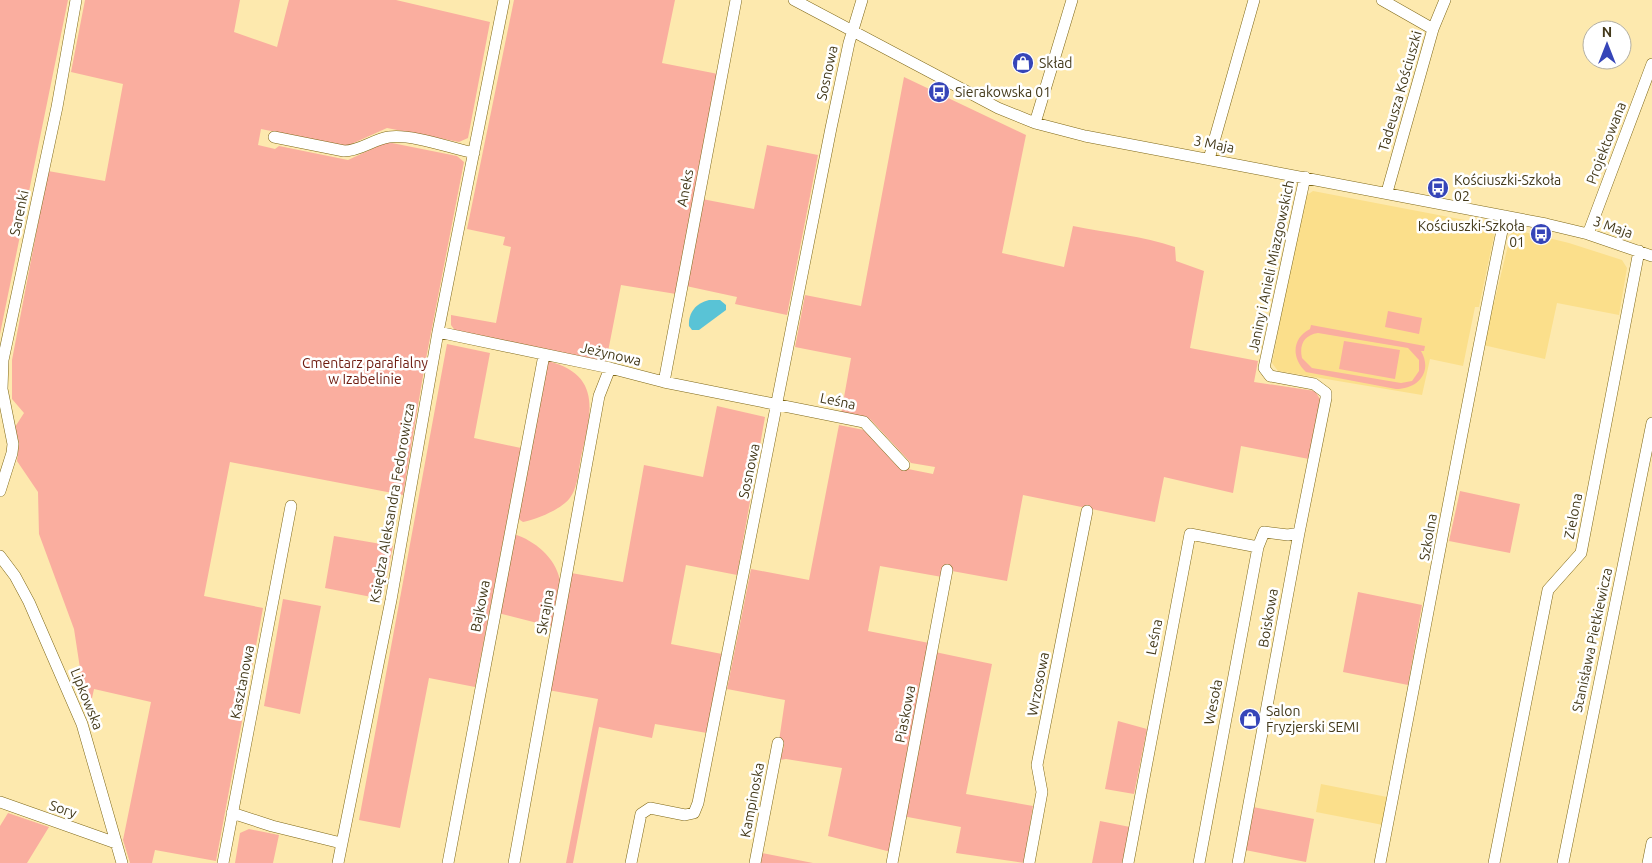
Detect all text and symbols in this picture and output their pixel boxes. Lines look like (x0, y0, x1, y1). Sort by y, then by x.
north arrow (1582, 20, 1632, 70)
text: N (1602, 24, 1612, 40)
street label: Tadeusza Kościuszki (1375, 29, 1425, 153)
street label: Sosnowa (813, 44, 841, 102)
shop icon: Skład (1011, 51, 1035, 75)
place label: Skład (1039, 55, 1073, 71)
bus stop icon: Sierakowska 01 (927, 80, 951, 104)
place label: Sierakowska 01 (955, 84, 1051, 100)
street label: Projektowana (1583, 100, 1629, 186)
street label: 3 Maja (1192, 132, 1236, 156)
street label: Aneks (674, 168, 696, 208)
place label: Kościuszki-Szkoła 02 (1454, 172, 1561, 204)
bus stop icon: Kościuszki-Szkoła 02 (1426, 176, 1450, 200)
street label: Janiny i Anieli Miazgowskich (1245, 178, 1297, 354)
street label: Sarenki (6, 189, 32, 237)
street label: 3 Maja (1591, 213, 1635, 241)
place label: Kościuszki-Szkoła 01 (1418, 218, 1525, 250)
bus stop icon: Kościuszki-Szkoła 01 (1529, 222, 1553, 246)
street label: Jeżynowa (579, 339, 643, 369)
park label: Cmentarz parafialny w Izabelinie (302, 355, 428, 387)
street label: Leśna (819, 389, 857, 413)
street label: Księdza Aleksandra Fedorowicza (366, 402, 418, 604)
street label: Sosnowa (735, 442, 763, 500)
street label: Zielona (1561, 492, 1585, 540)
street label: Szkolna (1416, 512, 1440, 562)
street label: Stanisława Pietkiewicza (1569, 566, 1615, 714)
street label: Bajkowa (467, 579, 493, 633)
street label: Boiskowa (1255, 587, 1281, 649)
street label: Skrajna (533, 588, 557, 636)
street label: Leśna (1143, 618, 1165, 656)
street label: Kasztanowa (227, 644, 257, 720)
street label: Wrzosowa (1024, 651, 1052, 717)
street label: Lipkowska (67, 666, 107, 732)
street label: Wesoła (1201, 678, 1225, 726)
street label: Piaskowa (892, 684, 918, 744)
place label: Salon Fryzjerski SEMI (1266, 703, 1359, 735)
shop icon: Salon Fryzjerski SEMI (1238, 707, 1262, 731)
street label: Kampinoska (737, 761, 767, 839)
street label: Sory (47, 797, 79, 821)

